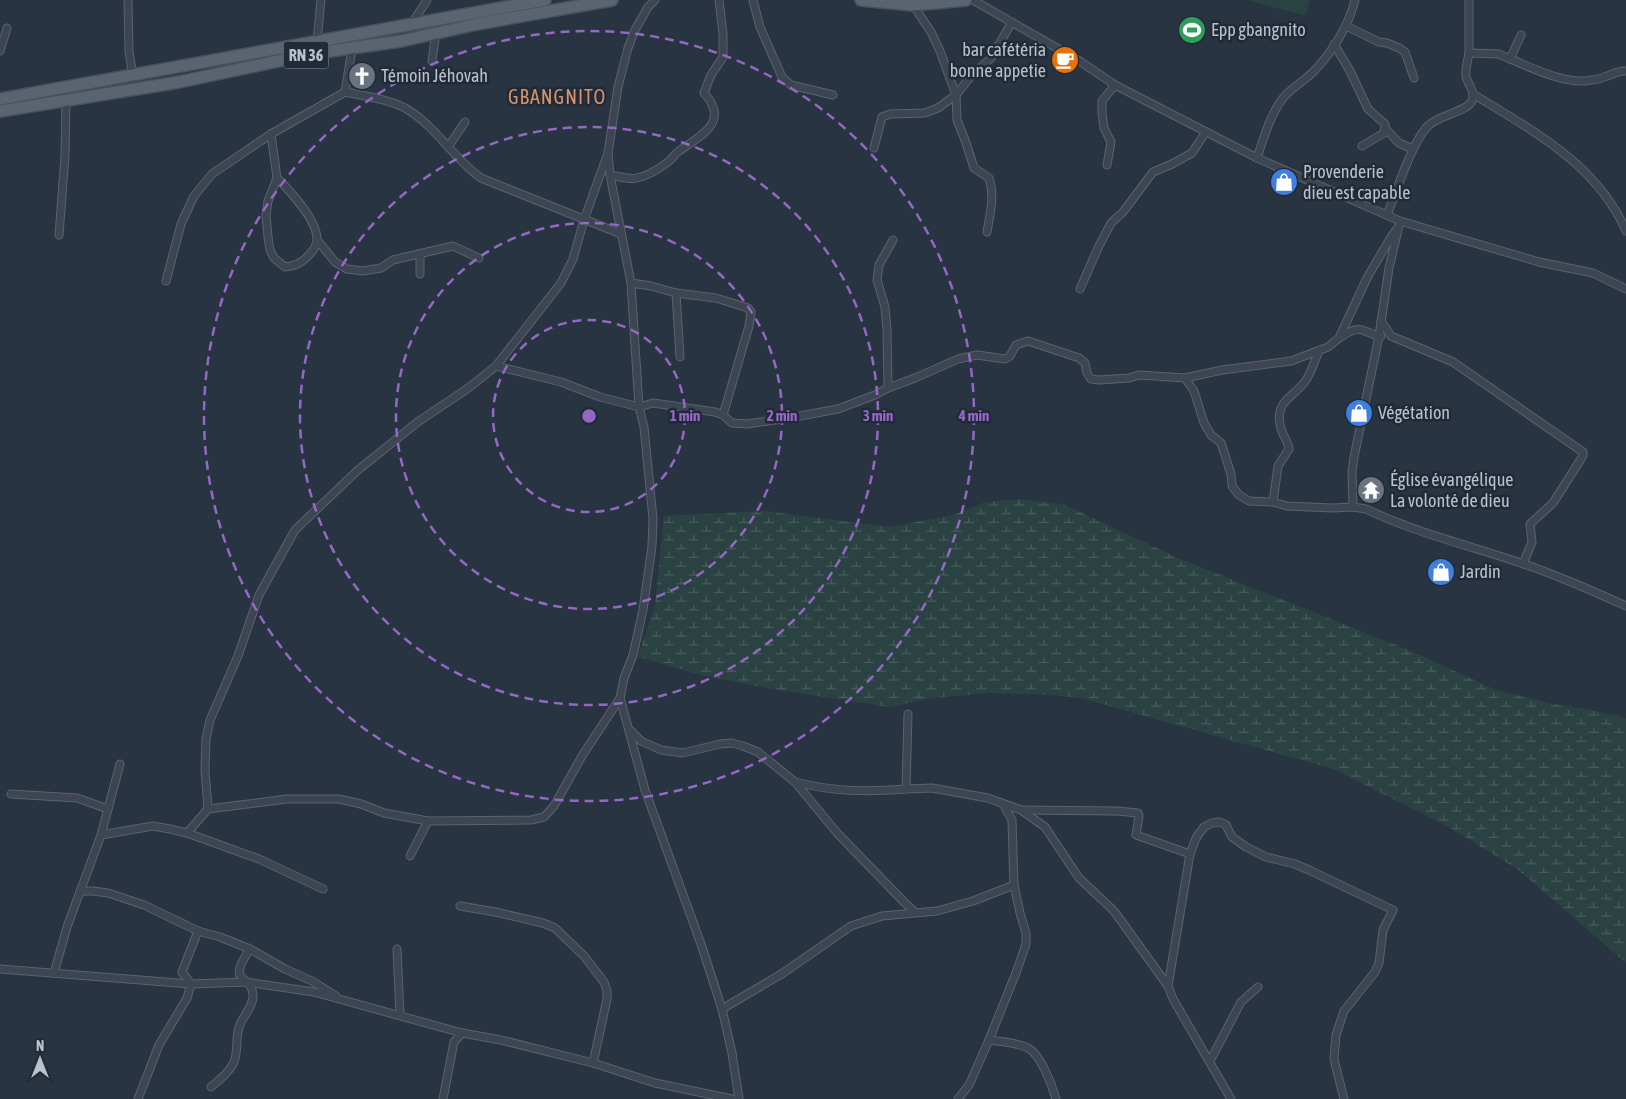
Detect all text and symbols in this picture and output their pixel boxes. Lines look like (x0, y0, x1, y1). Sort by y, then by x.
sports icon: Epp gbangnito (1177, 15, 1207, 45)
place label: Epp gbangnito (1211, 19, 1306, 40)
place label: bar cafétéria bonne appetie (950, 39, 1046, 81)
road number: RN 36 (284, 42, 328, 68)
cafe icon: bar cafétéria bonne appetie (1050, 45, 1080, 75)
church icon: Témoin Jéhovah (347, 61, 377, 91)
place label: Témoin Jéhovah (381, 65, 488, 86)
district label: GBANGNITO (508, 85, 606, 108)
place label: Provenderie dieu est capable (1303, 161, 1410, 203)
shop icon: Provenderie dieu est capable (1269, 167, 1299, 197)
shop icon: Végétation (1344, 398, 1374, 428)
place label: Végétation (1378, 402, 1450, 423)
centre of rings (580, 407, 598, 425)
text: 1 min (670, 407, 700, 424)
text: 2 min (767, 407, 797, 424)
text: 3 min (863, 407, 893, 424)
text: 4 min (958, 407, 989, 424)
place label: Église évangélique La volonté de dieu (1390, 469, 1514, 511)
temple icon: Église évangélique La volonté de dieu (1356, 475, 1386, 505)
shop icon: Jardin (1426, 557, 1456, 587)
place label: Jardin (1460, 561, 1501, 582)
north arrow (15, 1034, 65, 1084)
text: N (36, 1038, 44, 1054)

